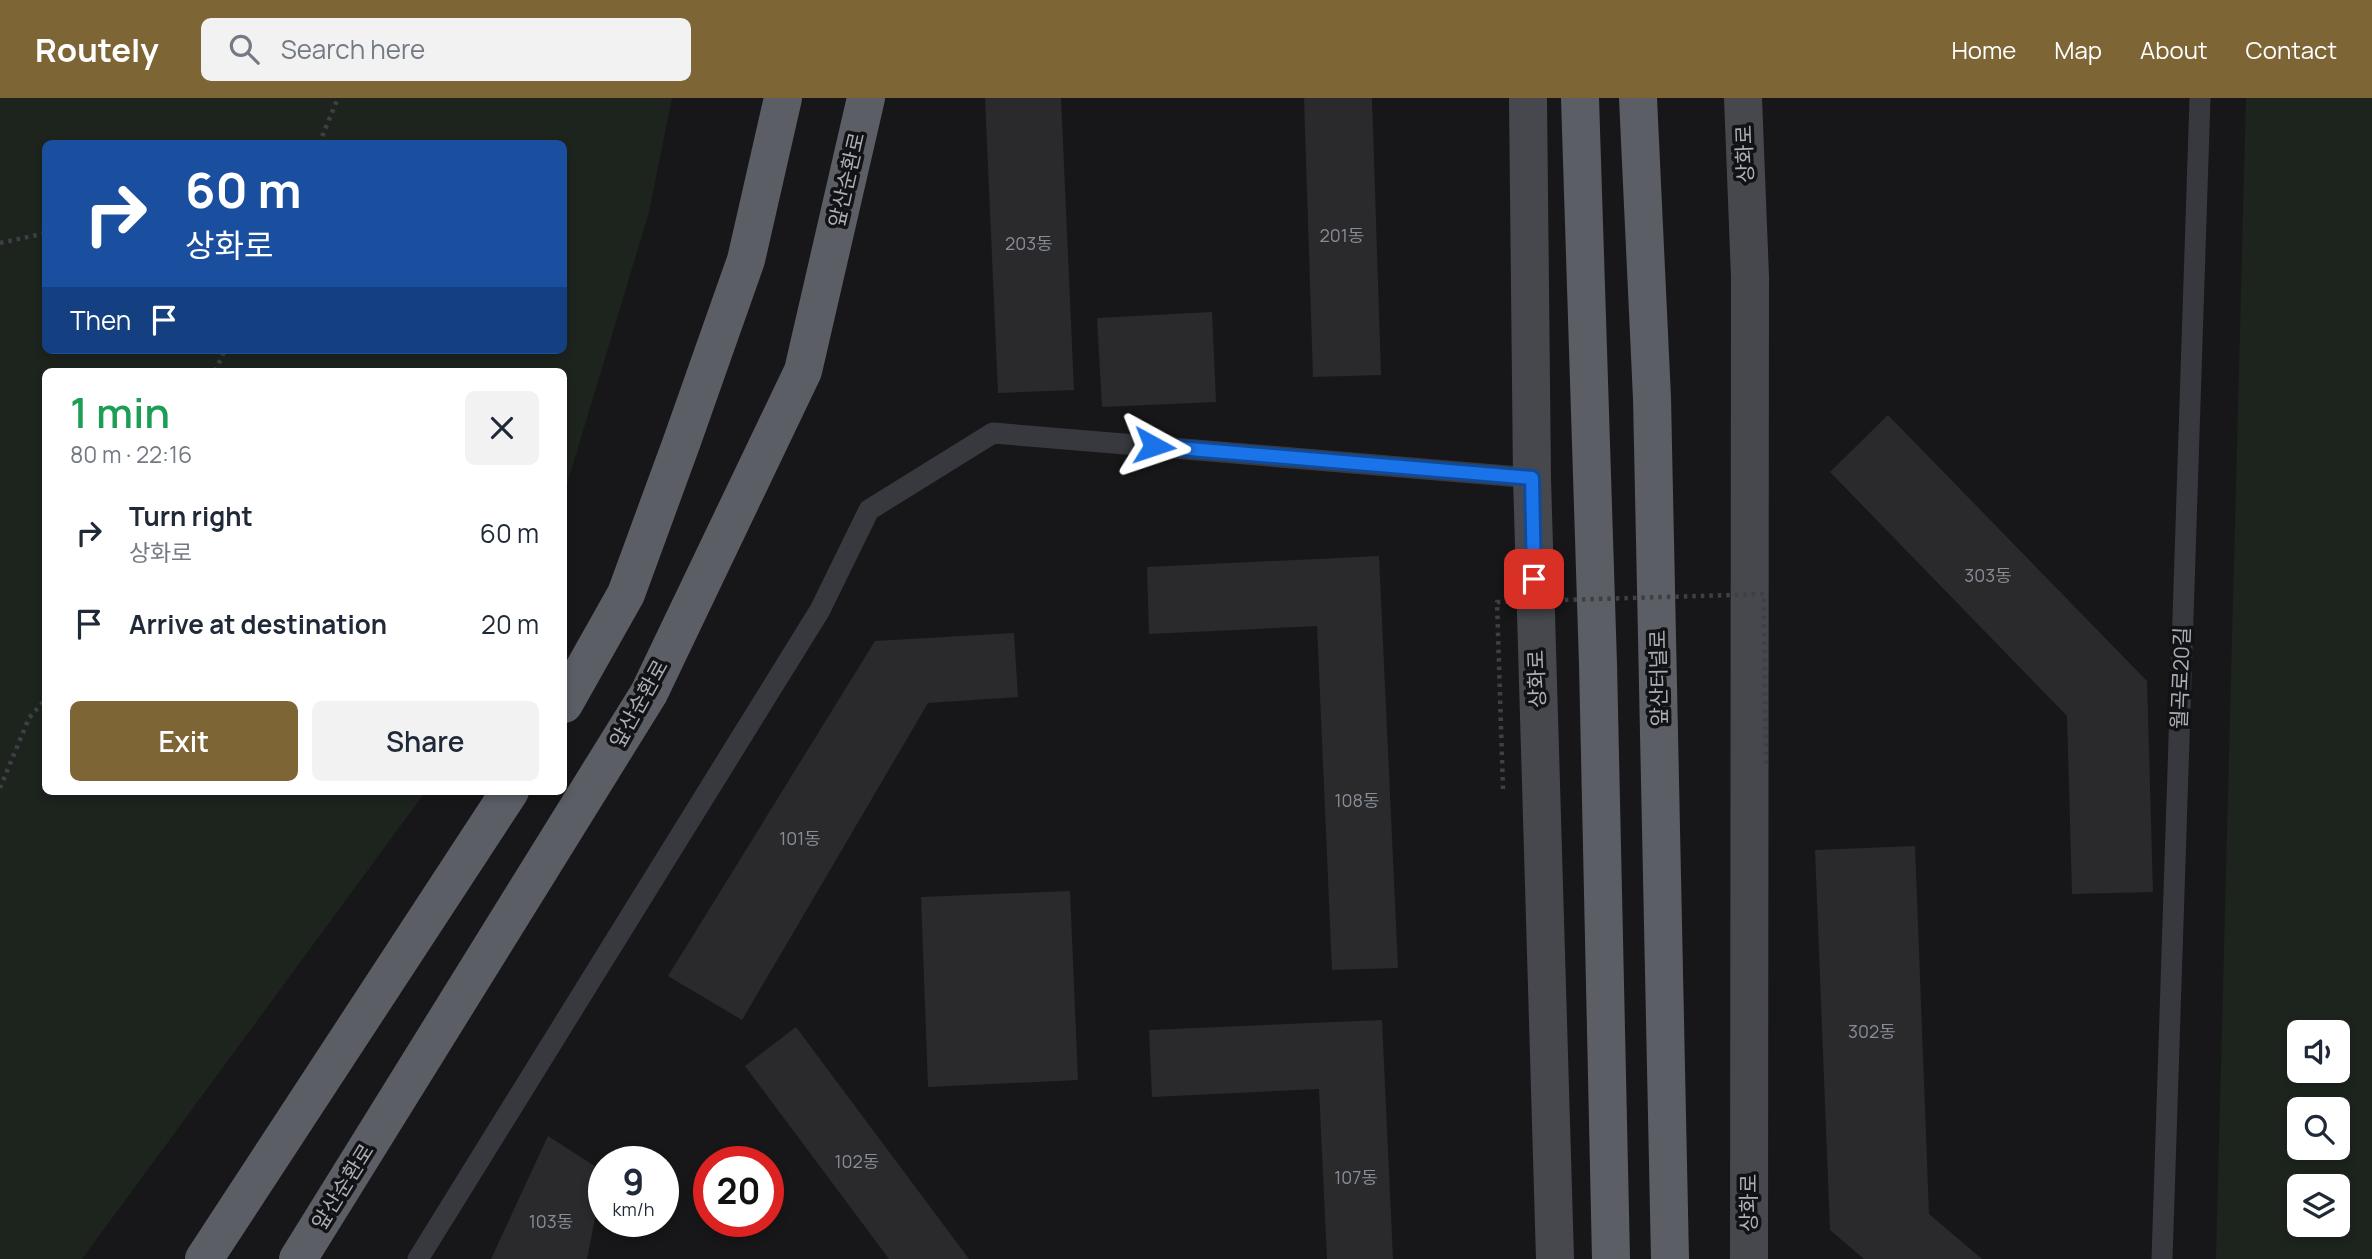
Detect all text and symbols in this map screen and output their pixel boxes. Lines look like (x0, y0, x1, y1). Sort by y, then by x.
search box (201, 18, 691, 81)
text: Routely (35, 27, 159, 72)
icon: search (225, 30, 263, 68)
text: Search here (281, 31, 425, 67)
text: Home (1951, 33, 2016, 66)
text: Map (2054, 33, 2102, 66)
text: About (2140, 33, 2208, 66)
text: Contact (2246, 33, 2337, 66)
street label: 상화로 (1729, 125, 1759, 183)
street label: 앞산순환로 (822, 130, 871, 230)
text: 60 m (185, 156, 302, 223)
icon: right (70, 168, 161, 259)
text: 상화로 (185, 223, 273, 267)
house number: 201동 (1320, 223, 1364, 247)
house number: 203동 (1005, 231, 1053, 255)
icon: arrive (145, 301, 183, 339)
text: Then (70, 302, 131, 338)
text: 1 min (70, 383, 170, 441)
button: close (465, 391, 539, 465)
position arrow (1117, 409, 1191, 483)
text: 80 m · 22:16 (70, 438, 192, 470)
text: Turn right (129, 498, 253, 534)
icon: right (70, 514, 108, 552)
text: 60 m (480, 515, 539, 551)
text: 상화로 (129, 536, 192, 568)
pin (1504, 549, 1564, 609)
icon: arrive (1515, 560, 1553, 598)
house number: 303동 (1964, 563, 2012, 587)
icon: arrive (70, 605, 108, 643)
text: Arrive at destination (129, 606, 387, 642)
text: 20 m (481, 606, 539, 642)
street label: 월곡로20길 (2164, 626, 2196, 729)
street label: 앞산터널로 (1643, 629, 1673, 727)
street label: 상화로 (1521, 650, 1551, 708)
street label: 앞산순환로 (602, 654, 674, 753)
button: Exit (70, 701, 298, 781)
button: Share (312, 701, 539, 781)
house number: 108동 (1334, 788, 1380, 812)
house number: 101동 (779, 826, 821, 850)
house number: 302동 (1848, 1019, 1896, 1043)
map controls (2287, 1020, 2350, 1237)
button: sound (2287, 1020, 2350, 1083)
button: search (2287, 1097, 2350, 1160)
street label: 앞산순환로 (305, 1138, 380, 1235)
speed limit sign: 20 (693, 1146, 784, 1237)
house number: 102동 (835, 1149, 879, 1173)
text: 9 (623, 1158, 644, 1206)
house number: 107동 (1334, 1165, 1378, 1189)
street label: 상화로 (1734, 1174, 1762, 1232)
button: layers (2287, 1174, 2350, 1237)
text: km/h (613, 1197, 654, 1221)
house number: 103동 (529, 1209, 573, 1233)

